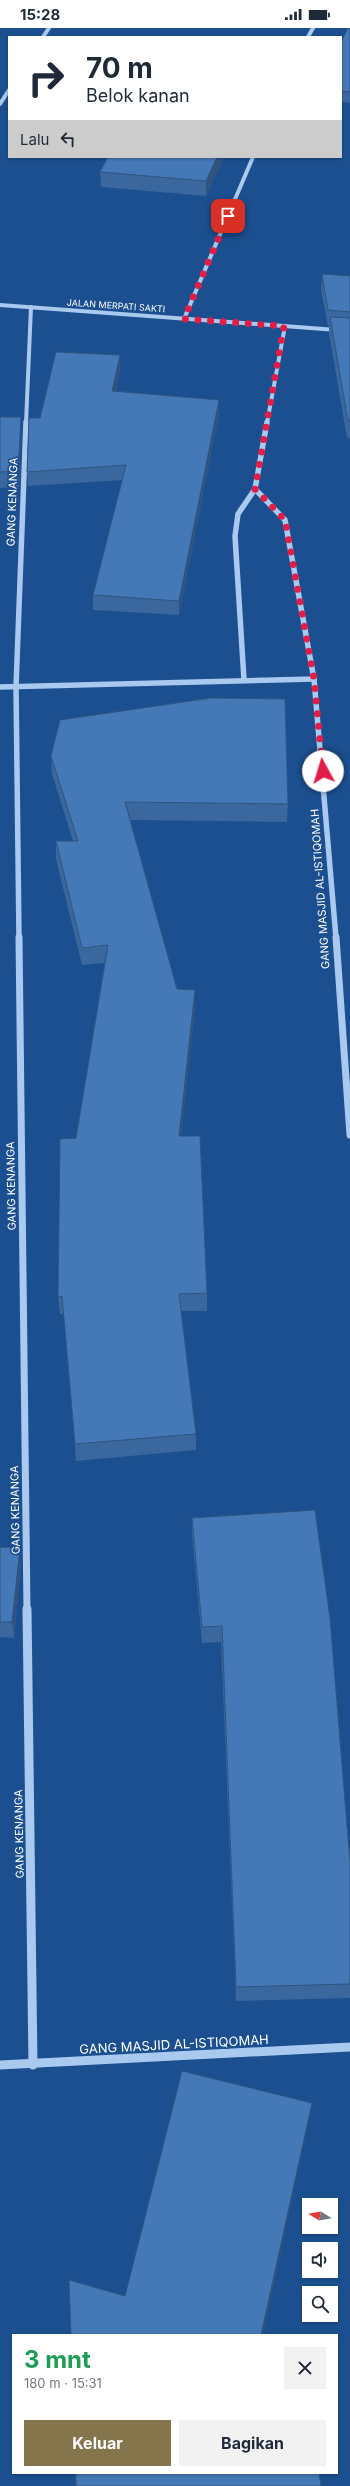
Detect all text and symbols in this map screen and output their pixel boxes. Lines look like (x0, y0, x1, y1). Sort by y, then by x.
text: 15:28 (20, 5, 60, 24)
text: 70 m (86, 51, 153, 85)
icon: right (20, 52, 72, 104)
text: Belok kanan (86, 85, 190, 106)
icon: left (57, 128, 79, 150)
text: Lalu (20, 130, 49, 149)
pin (211, 199, 245, 233)
icon: arrive (217, 205, 239, 227)
street label: JALAN MERPATI SAKTI (66, 297, 166, 314)
street label: GANG KENANGA (3, 457, 21, 547)
position arrow (302, 750, 344, 792)
street label: GANG MASJID AL-ISTIQOMAH (307, 808, 333, 970)
street label: GANG KENANGA (3, 1141, 19, 1231)
street label: GANG KENANGA (7, 1465, 23, 1555)
street label: GANG KENANGA (11, 1789, 27, 1879)
street label: GANG MASJID AL-ISTIQOMAH (79, 2031, 269, 2057)
north arrow (302, 2198, 338, 2234)
map controls (302, 2198, 338, 2322)
button: sound (302, 2242, 338, 2278)
button: search (302, 2286, 338, 2322)
text: 3 mnt (24, 2345, 91, 2374)
button: close (284, 2347, 326, 2389)
text: 180 m · 15:31 (24, 2375, 102, 2391)
button: Keluar (24, 2420, 171, 2466)
button: Bagikan (179, 2420, 326, 2466)

